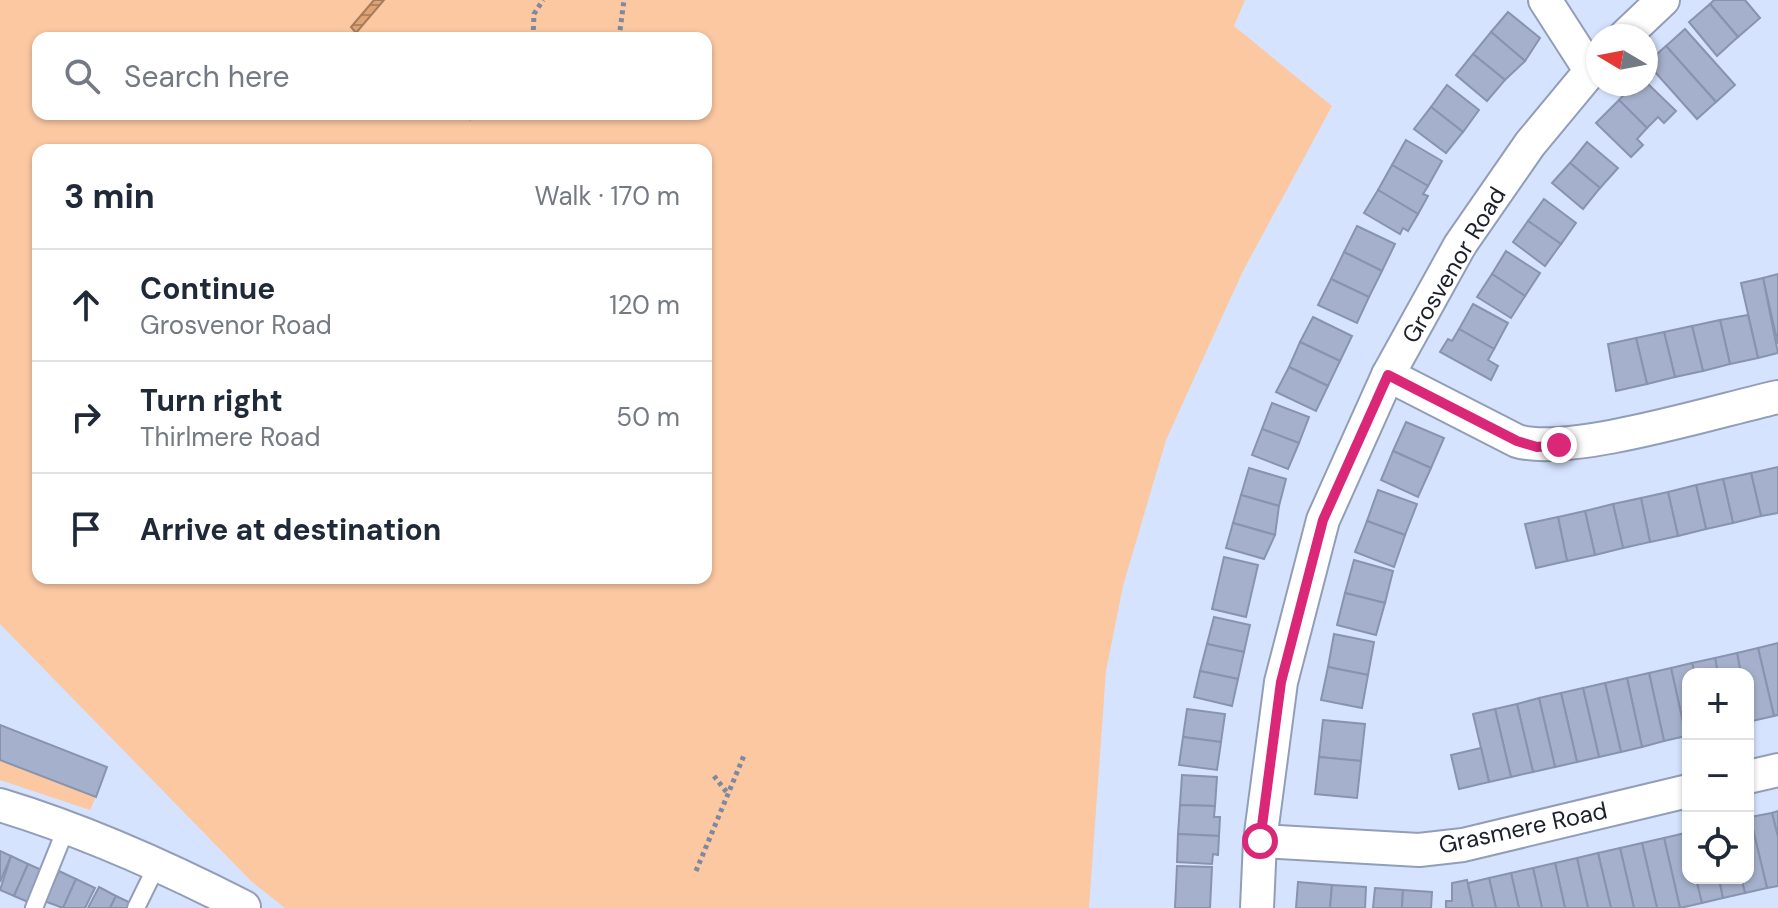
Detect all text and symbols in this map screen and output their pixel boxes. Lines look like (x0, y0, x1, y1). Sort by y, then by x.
north arrow (1586, 24, 1658, 96)
search box (32, 32, 712, 120)
icon: search (60, 54, 104, 98)
text: Search here (124, 57, 290, 96)
text: 3 min (64, 174, 155, 219)
text: Walk · 170 m (535, 179, 680, 213)
street label: Grosvenor Road (1395, 181, 1512, 349)
text: Continue (140, 269, 275, 308)
icon: ahead (64, 283, 108, 327)
text: 120 m (609, 288, 680, 322)
text: Grosvenor Road (140, 308, 332, 342)
text: Turn right (140, 381, 283, 420)
icon: right (64, 395, 108, 439)
text: 50 m (616, 400, 680, 434)
text: Thirlmere Road (140, 420, 320, 454)
route end (1541, 427, 1577, 463)
icon: arrive (64, 507, 108, 551)
text: Arrive at destination (140, 510, 441, 549)
map controls (1682, 668, 1754, 884)
button: + (1682, 668, 1754, 740)
button: − (1682, 740, 1754, 812)
street label: Grasmere Road (1436, 795, 1610, 861)
button: locate (1682, 812, 1754, 884)
route start (1242, 823, 1278, 859)

